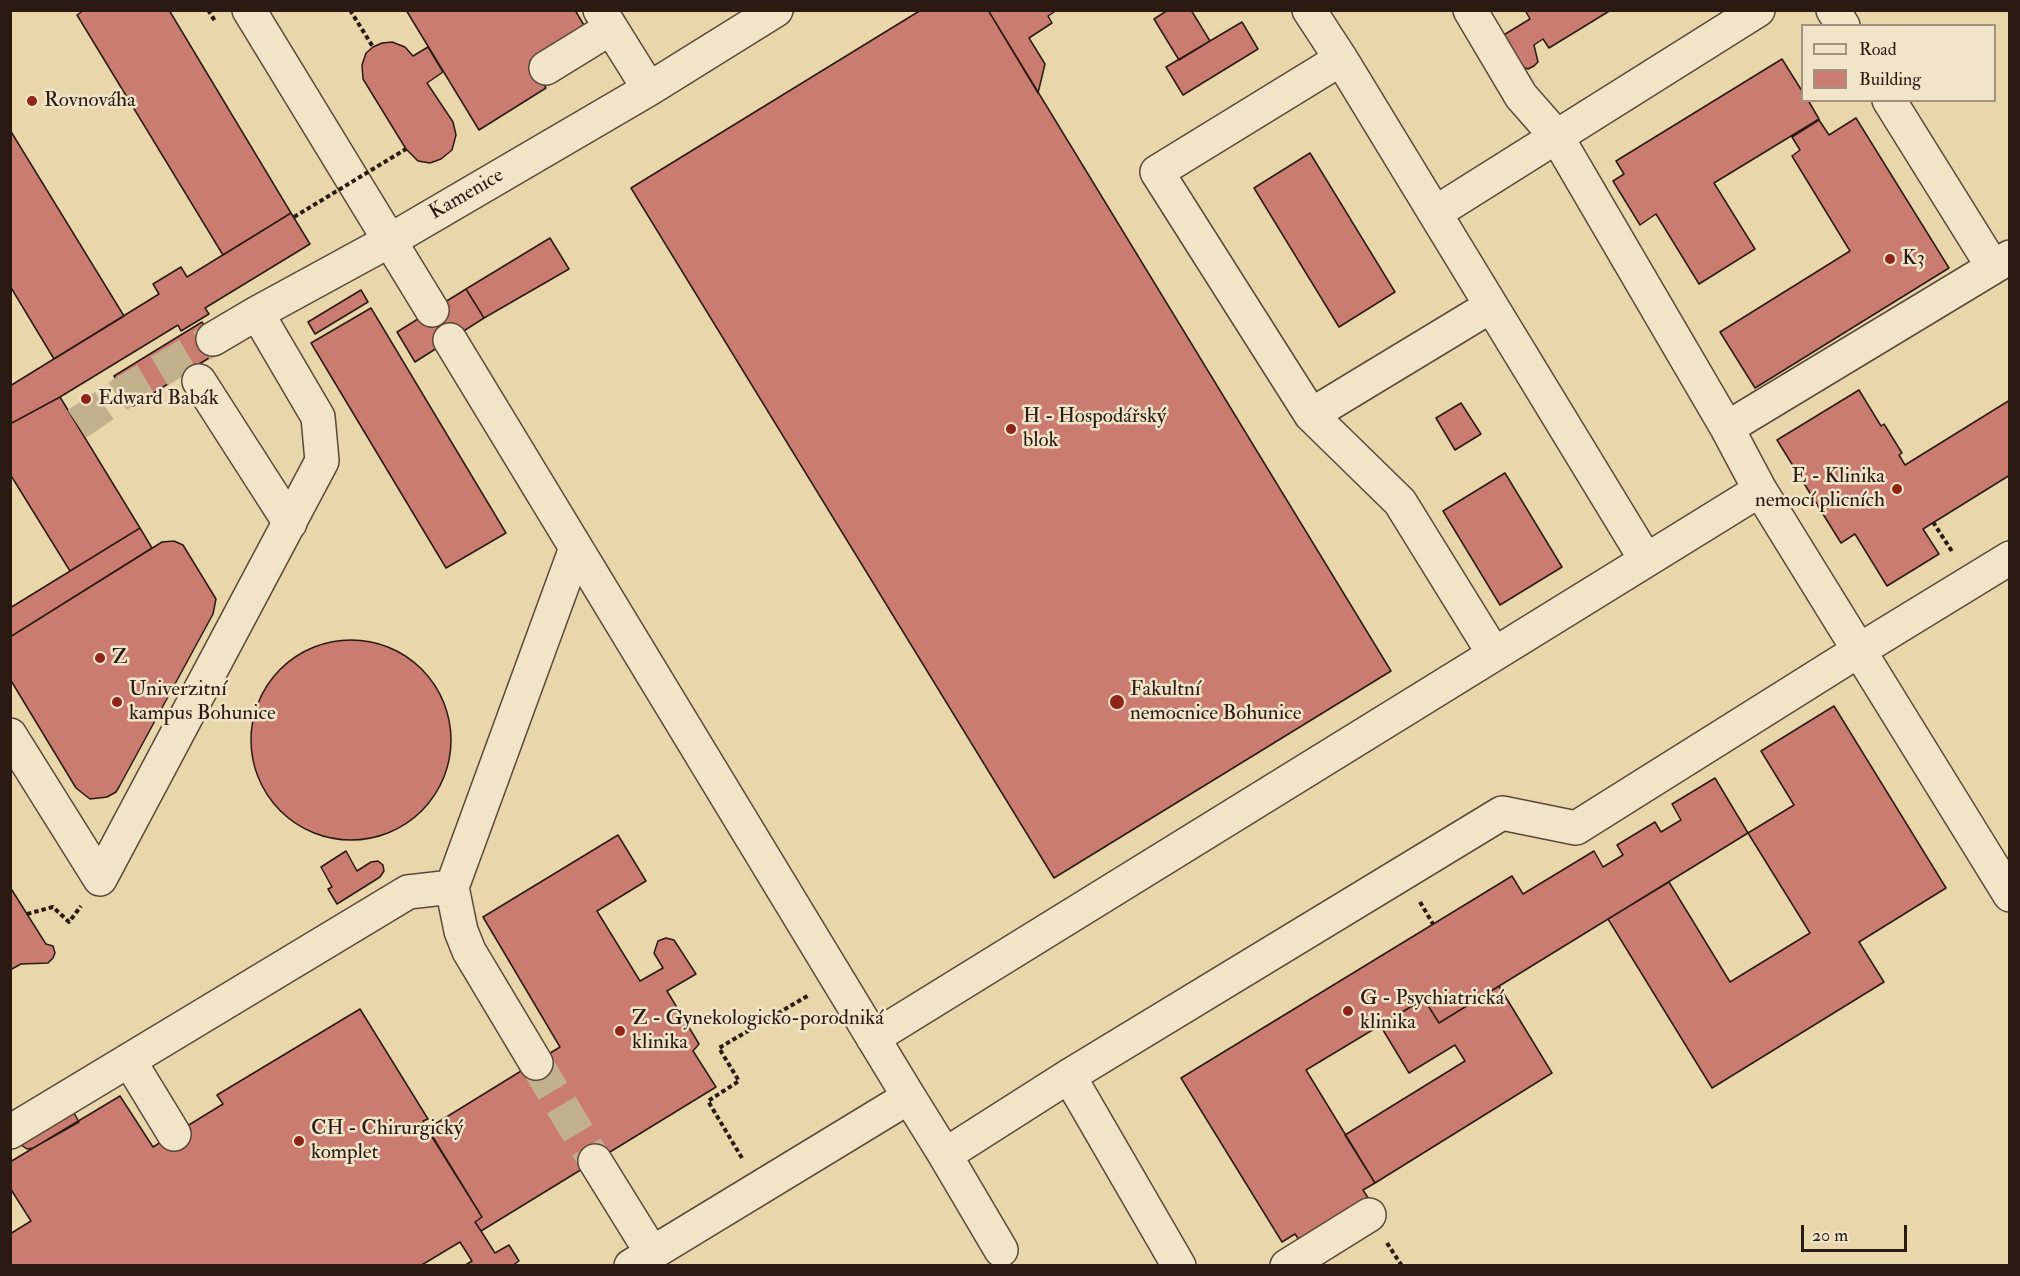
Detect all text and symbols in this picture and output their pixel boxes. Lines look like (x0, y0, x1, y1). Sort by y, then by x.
legend (1801, 24, 1996, 102)
text: Road (1859, 38, 1897, 61)
text: Building (1859, 68, 1921, 91)
place label: Rovnováha (44, 88, 136, 114)
marker: Rovnováha (25, 94, 39, 108)
street label: Kamenice (425, 164, 509, 226)
place label: K3 (1902, 246, 1925, 272)
marker: K3 (1883, 252, 1897, 266)
place label: Edward Babák (98, 386, 219, 412)
marker: Edward Babák (79, 392, 93, 406)
place label: H - Hospodářský blok (1023, 404, 1166, 454)
marker: H - Hospodářský blok (1004, 422, 1018, 436)
place label: E - Klinika nemocí plicních (1755, 464, 1885, 514)
marker: E - Klinika nemocí plicních (1890, 482, 1904, 496)
place label: Z (112, 645, 128, 671)
marker: Z (93, 651, 107, 665)
place label: Univerzitní kampus Bohunice (129, 677, 276, 727)
place label: Fakultní nemocnice Bohunice (1130, 677, 1301, 727)
marker: Fakultní nemocnice Bohunice (1108, 693, 1126, 711)
marker: Univerzitní kampus Bohunice (110, 695, 124, 709)
place label: G - Psychiatrická klinika (1360, 986, 1504, 1036)
marker: G - Psychiatrická klinika (1341, 1004, 1355, 1018)
place label: Z - Gynekologicko-porodniká klinika (632, 1006, 884, 1056)
marker: Z - Gynekologicko-porodniká klinika (613, 1024, 627, 1038)
place label: CH - Chirurgický komplet (311, 1116, 463, 1166)
marker: CH - Chirurgický komplet (292, 1134, 306, 1148)
scale bar (1804, 1213, 1910, 1251)
text: 20 m (1812, 1224, 1848, 1247)

